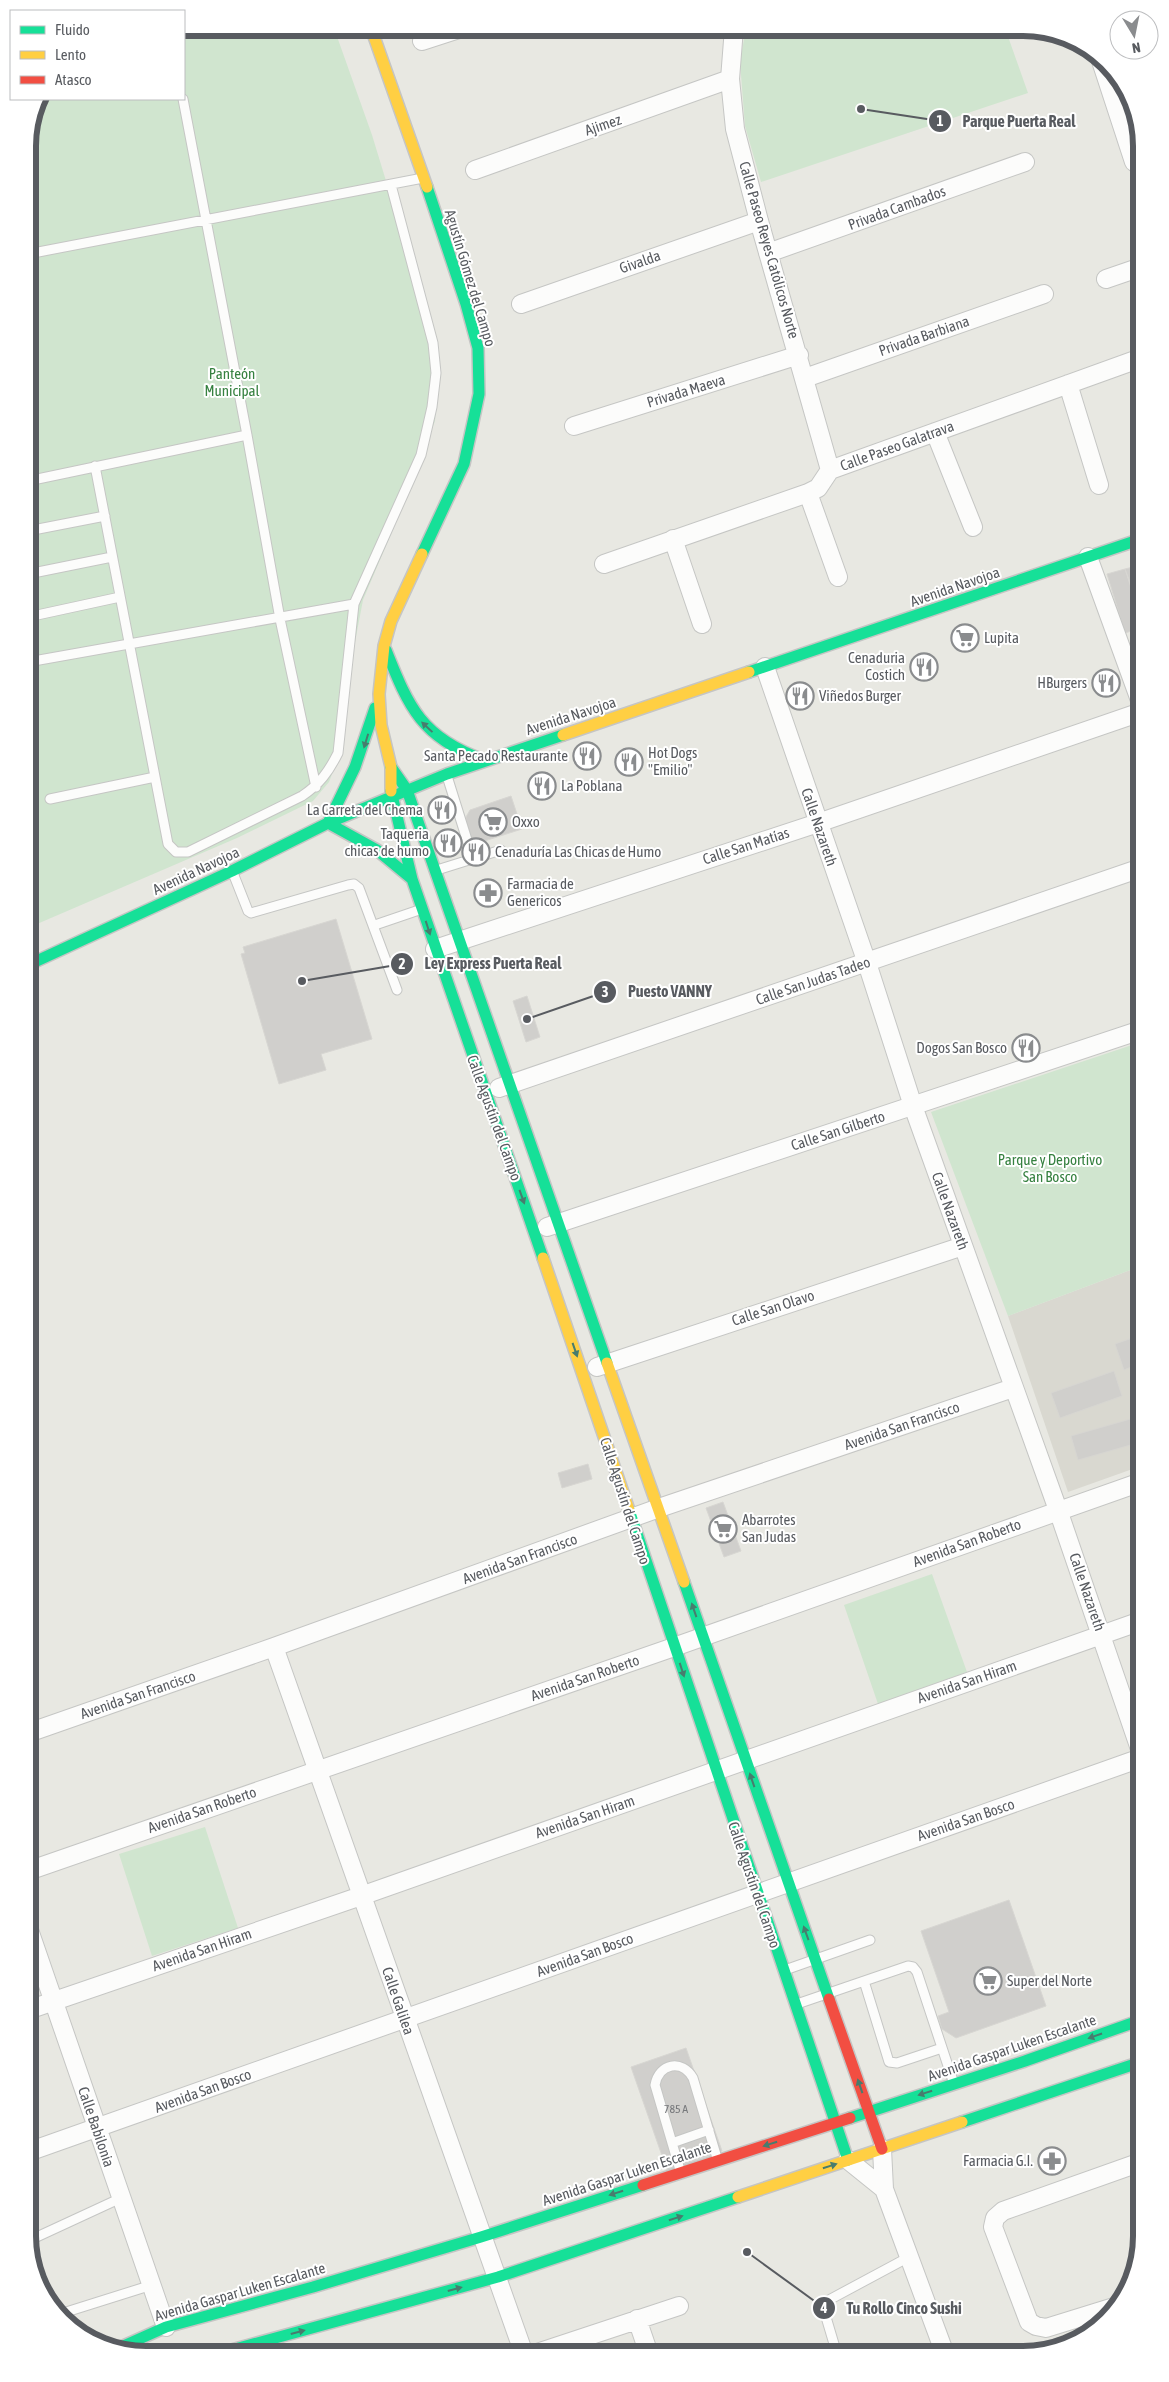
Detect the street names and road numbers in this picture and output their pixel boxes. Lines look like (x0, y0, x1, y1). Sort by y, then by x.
street label: Ajimez (582, 110, 624, 139)
street label: Calle Paseo Reyes Católicos Norte (736, 159, 803, 341)
street label: Privada Cambados (846, 182, 948, 233)
street label: Agustín Gómez del Campo (442, 207, 499, 348)
street label: Givalda (617, 247, 663, 276)
street label: Privada Barbiana (876, 312, 971, 359)
street label: Privada Maeva (645, 371, 727, 411)
street label: Calle Paseo Galatrava (838, 417, 956, 474)
street label: Avenida Navojoa (908, 563, 1002, 610)
street label: Avenida Navojoa (524, 693, 618, 738)
street label: Calle Nazareth (798, 786, 841, 868)
street label: Calle San Matías (700, 824, 791, 868)
street label: Avenida Navojoa (150, 843, 242, 898)
street label: Calle San Judas Tadeo (753, 953, 872, 1008)
street label: Calle Agustín del Campo (464, 1053, 525, 1183)
street label: Calle San Gilberto (789, 1107, 887, 1154)
street label: Calle Nazareth (929, 1170, 972, 1252)
street label: Calle San Olavo (729, 1286, 816, 1329)
street label: Avenida San Francisco (842, 1398, 962, 1453)
street label: Calle Agustín del Campo (597, 1435, 654, 1566)
street label: Avenida San Roberto (911, 1515, 1023, 1570)
street label: Avenida San Francisco (460, 1530, 579, 1587)
street label: Calle Nazareth (1066, 1551, 1109, 1633)
street label: Avenida San Roberto (528, 1651, 641, 1704)
street label: Avenida San Hiram (915, 1657, 1019, 1706)
street label: Avenida San Francisco (78, 1667, 198, 1722)
street label: Avenida San Roberto (145, 1783, 258, 1836)
street label: Avenida San Hiram (533, 1792, 637, 1841)
street label: Avenida San Bosco (915, 1795, 1017, 1844)
street label: Calle Agustín del Campo (725, 1819, 784, 1950)
street label: Avenida San Hiram (150, 1925, 254, 1974)
street label: Avenida San Bosco (534, 1929, 636, 1980)
street label: Calle Galilea (379, 1965, 418, 2037)
street label: Avenida Gaspar Luken Escalante (926, 2011, 1098, 2084)
street label: Avenida San Bosco (152, 2065, 254, 2116)
street label: Calle Babilonia (75, 2085, 118, 2169)
street label: Avenida Gaspar Luken Escalante (540, 2138, 714, 2209)
street label: Avenida Gaspar Luken Escalante (153, 2259, 327, 2324)

